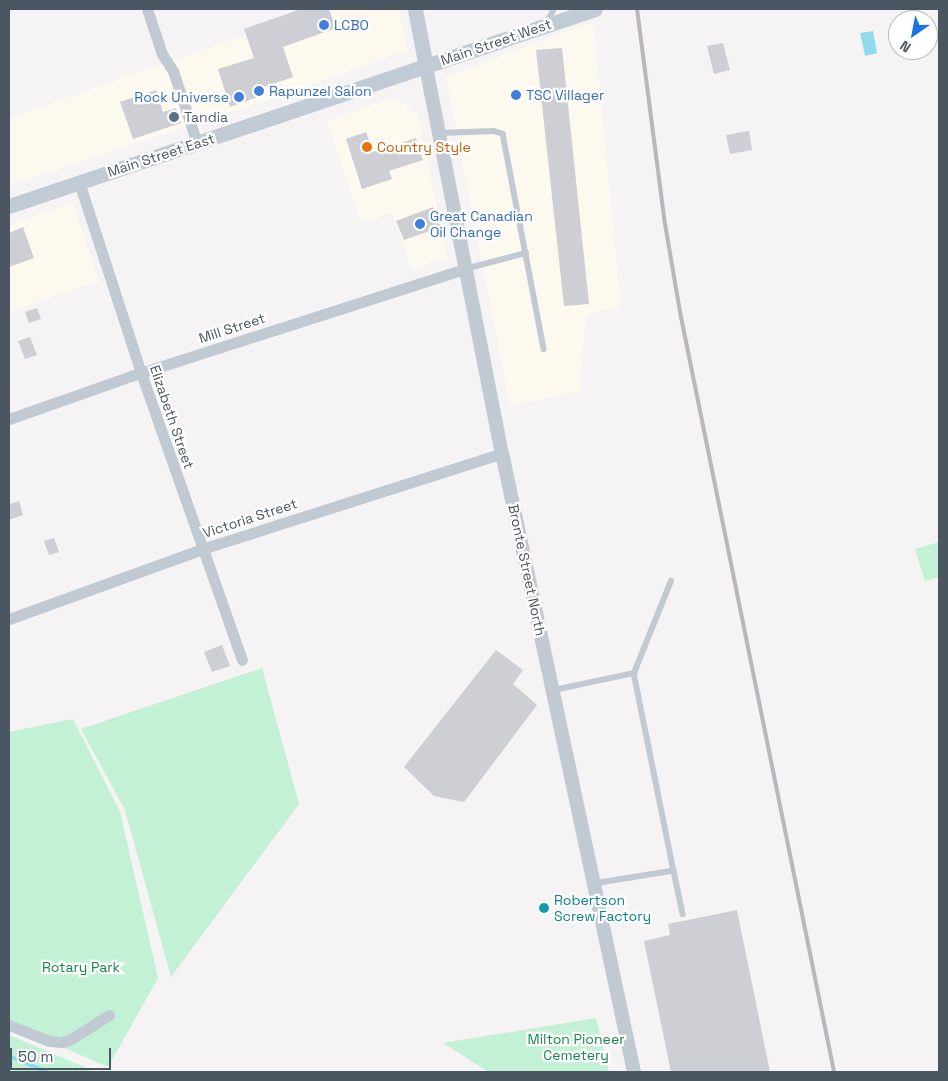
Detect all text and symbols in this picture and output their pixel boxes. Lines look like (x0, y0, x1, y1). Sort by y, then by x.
north arrow (888, 10, 938, 60)
street label: Main Street West (438, 15, 554, 69)
place label: LCBO (334, 17, 369, 33)
marker: LCBO (318, 19, 330, 31)
text: N (897, 37, 914, 57)
place label: Rapunzel Salon (269, 83, 372, 99)
marker: Rapunzel Salon (253, 85, 265, 97)
place label: TSC Villager (526, 87, 605, 103)
place label: Rock Universe (134, 89, 229, 105)
marker: TSC Villager (510, 89, 522, 101)
marker: Rock Universe (233, 91, 245, 103)
place label: Tandia (184, 109, 228, 125)
marker: Tandia (168, 111, 180, 123)
street label: Main Street East (105, 130, 217, 180)
place label: Country Style (377, 139, 471, 155)
marker: Country Style (361, 141, 373, 153)
place label: Great Canadian Oil Change (430, 208, 533, 240)
marker: Great Canadian Oil Change (414, 218, 426, 230)
street label: Mill Street (197, 309, 267, 347)
street label: Elizabeth Street (146, 363, 198, 471)
street label: Victoria Street (201, 495, 299, 541)
street label: Bronte Street North (505, 503, 549, 637)
place label: Robertson Screw Factory (554, 892, 651, 924)
marker: Robertson Screw Factory (538, 902, 550, 914)
park label: Rotary Park (42, 959, 120, 975)
park label: Milton Pioneer Cemetery (528, 1031, 624, 1064)
scale bar (12, 1038, 114, 1070)
text: 50 m (18, 1047, 53, 1066)

